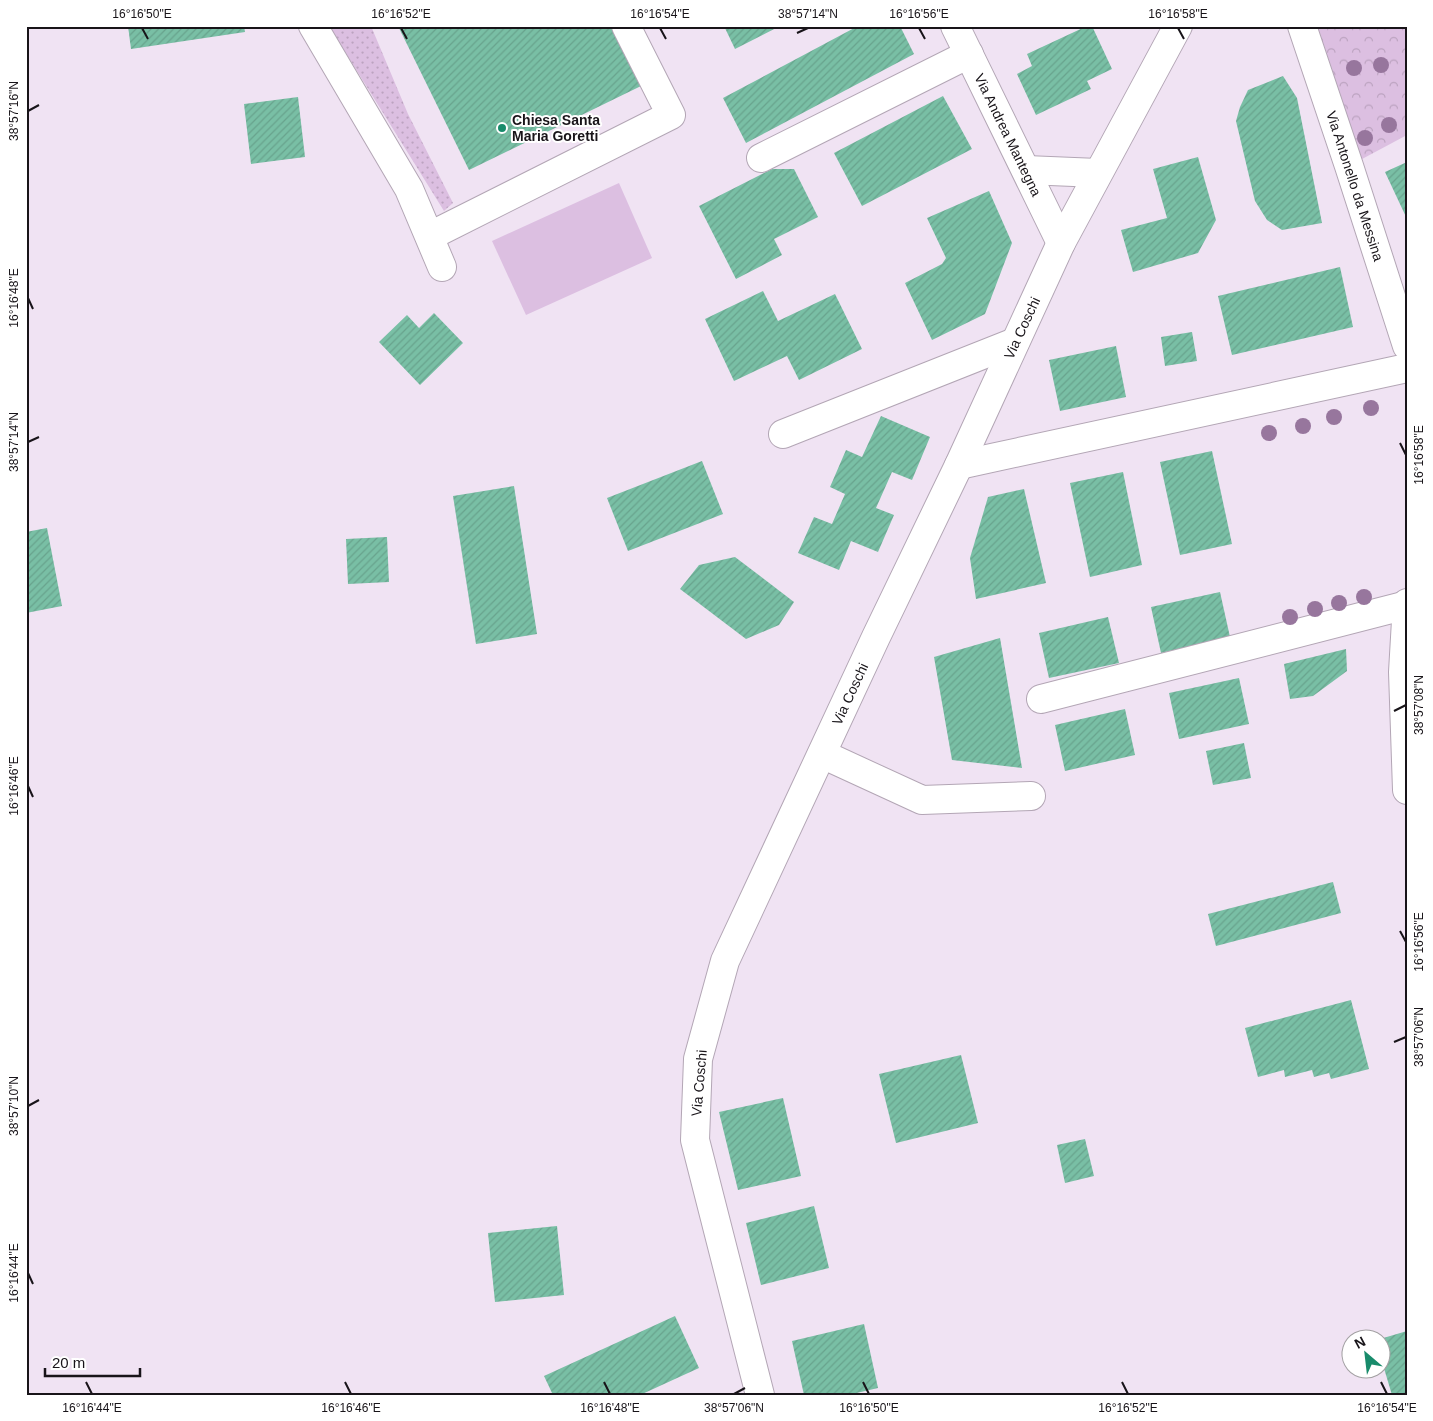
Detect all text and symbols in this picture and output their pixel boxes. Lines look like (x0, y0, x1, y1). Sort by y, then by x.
text: 16°16'50"E (112, 7, 172, 21)
text: 16°16'52"E (371, 7, 431, 21)
text: 16°16'54"E (630, 7, 690, 21)
text: 38°57'14"N (778, 7, 838, 21)
text: 16°16'56"E (889, 7, 949, 21)
text: 16°16'58"E (1148, 7, 1208, 21)
street label: Via Andrea Mantegna (971, 71, 1045, 199)
text: 38°57'16"N (7, 81, 21, 141)
street label: Via Antonello da Messina (1323, 109, 1387, 263)
place label: Chiesa Santa Maria Goretti (512, 112, 600, 144)
marker: Chiesa Santa Maria Goretti (496, 122, 508, 134)
text: 16°16'48"E (7, 268, 21, 328)
street label: Via Coschi (1001, 294, 1043, 362)
text: 38°57'14"N (7, 412, 21, 472)
text: 16°16'58"E (1412, 425, 1426, 485)
street label: Via Coschi (829, 660, 871, 728)
text: 38°57'08"N (1412, 675, 1426, 735)
text: 16°16'46"E (7, 756, 21, 816)
text: 16°16'56"E (1412, 912, 1426, 972)
text: 38°57'06"N (1412, 1007, 1426, 1067)
street label: Via Coschi (688, 1049, 710, 1117)
text: 38°57'10"N (7, 1076, 21, 1136)
text: 16°16'44"E (7, 1243, 21, 1303)
north arrow (1340, 1328, 1390, 1378)
text: N (1352, 1333, 1368, 1352)
scale bar (45, 1346, 140, 1378)
text: 20 m (52, 1354, 85, 1371)
text: 16°16'44"E (62, 1401, 122, 1415)
text: 16°16'46"E (321, 1401, 381, 1415)
text: 16°16'48"E (580, 1401, 640, 1415)
text: 38°57'06"N (704, 1401, 764, 1415)
text: 16°16'50"E (839, 1401, 899, 1415)
text: 16°16'52"E (1098, 1401, 1158, 1415)
text: 16°16'54"E (1357, 1401, 1417, 1415)

